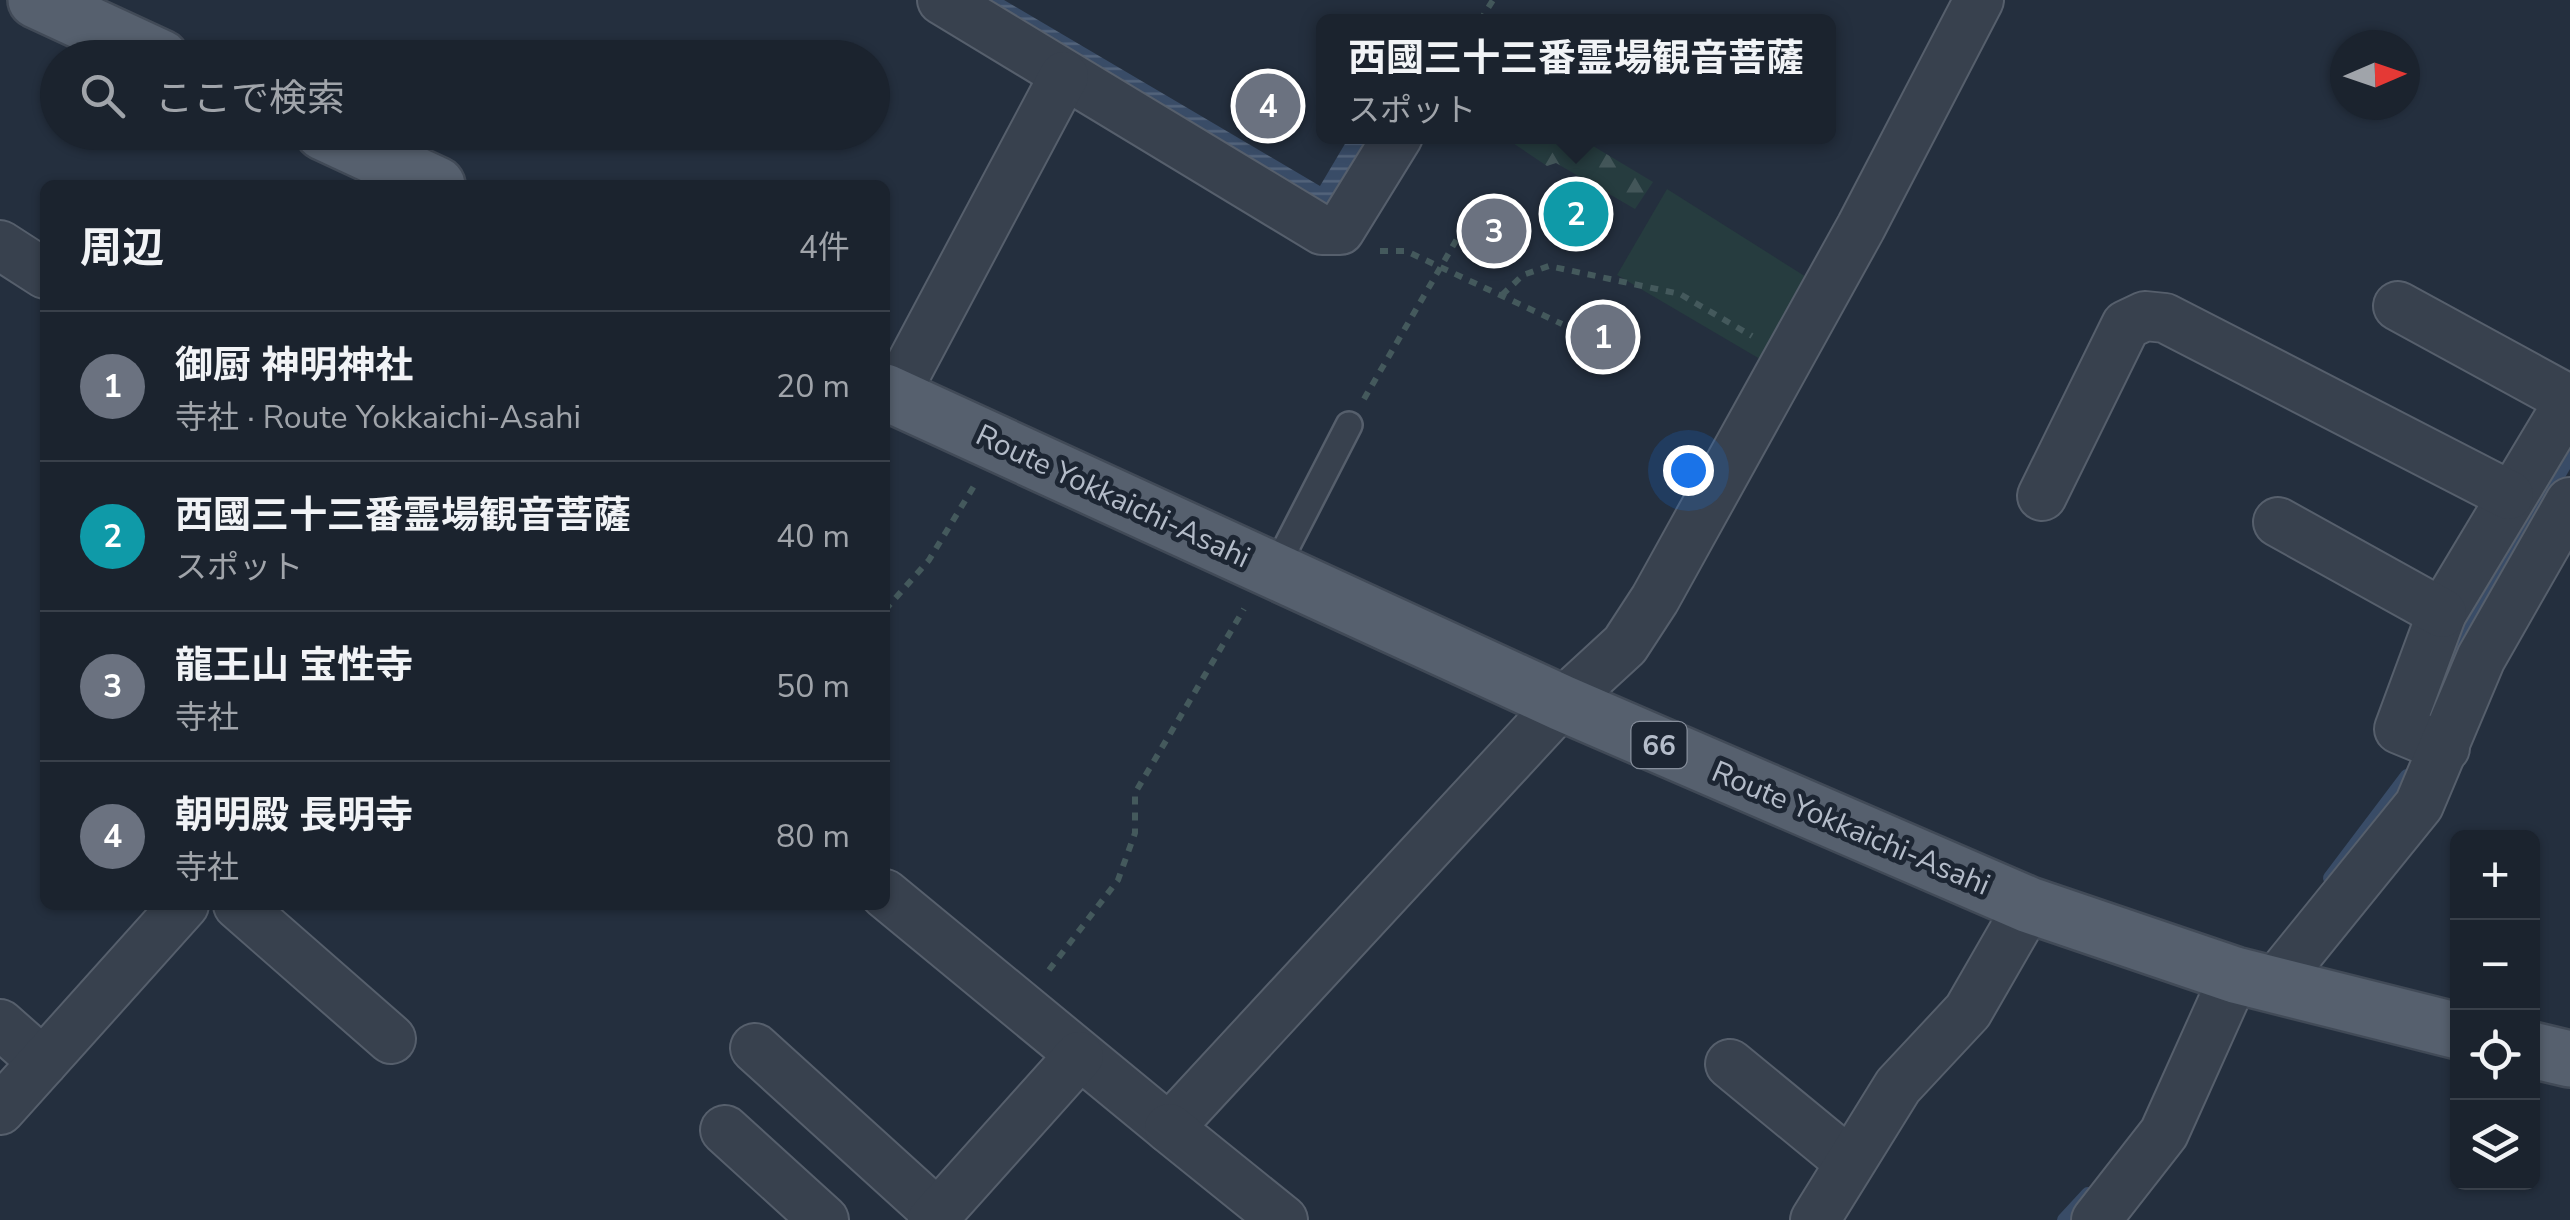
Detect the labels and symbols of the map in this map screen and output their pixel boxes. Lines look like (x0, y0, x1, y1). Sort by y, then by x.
north arrow (2330, 30, 2420, 120)
pin: 4 (1236, 68, 1300, 144)
pin: 2 (1544, 176, 1608, 252)
pin: 3 (1462, 194, 1526, 268)
pin: 1 (1570, 300, 1636, 374)
street label: Route Yokkaichi-Asahi (969, 415, 1257, 578)
your location (1663, 445, 1714, 496)
road number: 66 (1632, 722, 1686, 768)
street label: Route Yokkaichi-Asahi (1706, 751, 1996, 906)

